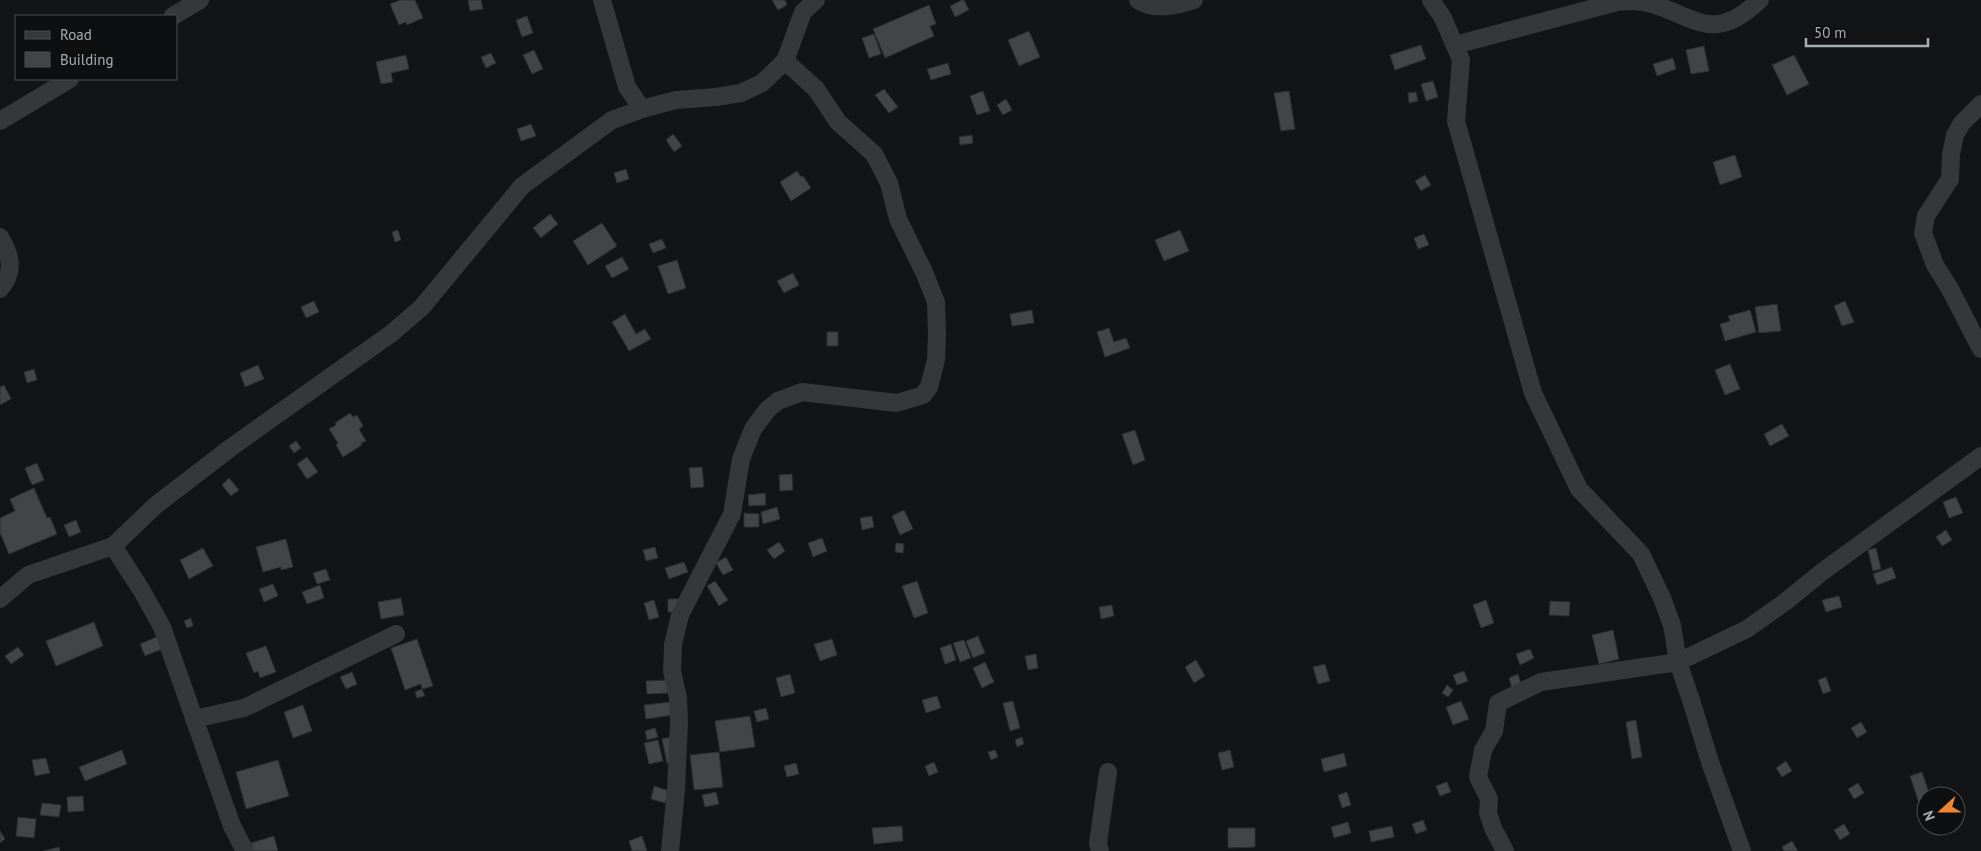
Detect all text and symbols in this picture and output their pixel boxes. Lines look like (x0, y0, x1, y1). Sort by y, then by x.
legend (15, 15, 178, 80)
scale bar (1806, 15, 1928, 47)
text: 50 m (1814, 23, 1847, 42)
text: Road (60, 25, 92, 44)
text: Building (60, 50, 114, 69)
north arrow (1916, 786, 1966, 836)
text: N (1919, 808, 1939, 823)

